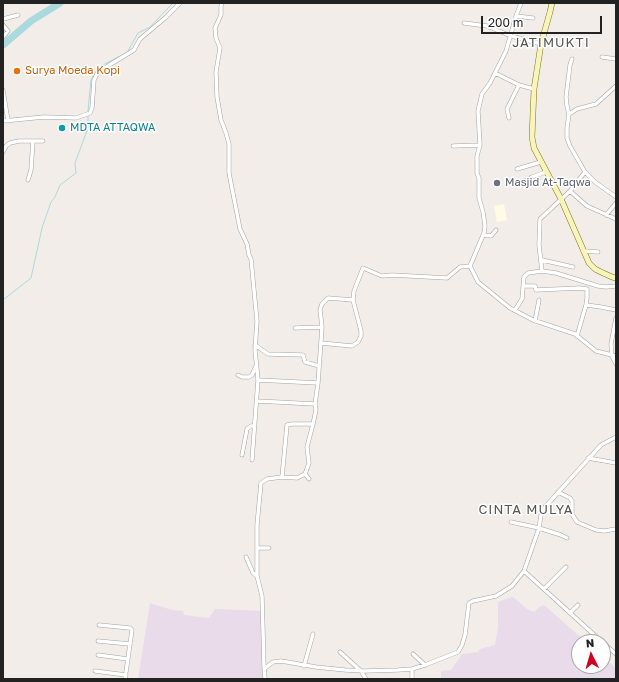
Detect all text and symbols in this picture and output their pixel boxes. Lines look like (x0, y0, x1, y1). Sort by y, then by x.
scale bar (483, 8, 604, 34)
text: 200 m (488, 15, 523, 30)
district label: JATIMUKTI (512, 35, 590, 51)
place label: Surya Moeda Kopi (25, 64, 120, 78)
marker: Surya Moeda Kopi (12, 66, 22, 76)
place label: MDTA ATTAQWA (70, 121, 155, 135)
marker: MDTA ATTAQWA (57, 123, 67, 133)
place label: Masjid At-Taqwa (505, 176, 591, 190)
marker: Masjid At-Taqwa (492, 178, 502, 188)
district label: CINTA MULYA (478, 502, 574, 518)
north arrow (571, 634, 611, 674)
text: N (585, 636, 595, 649)

